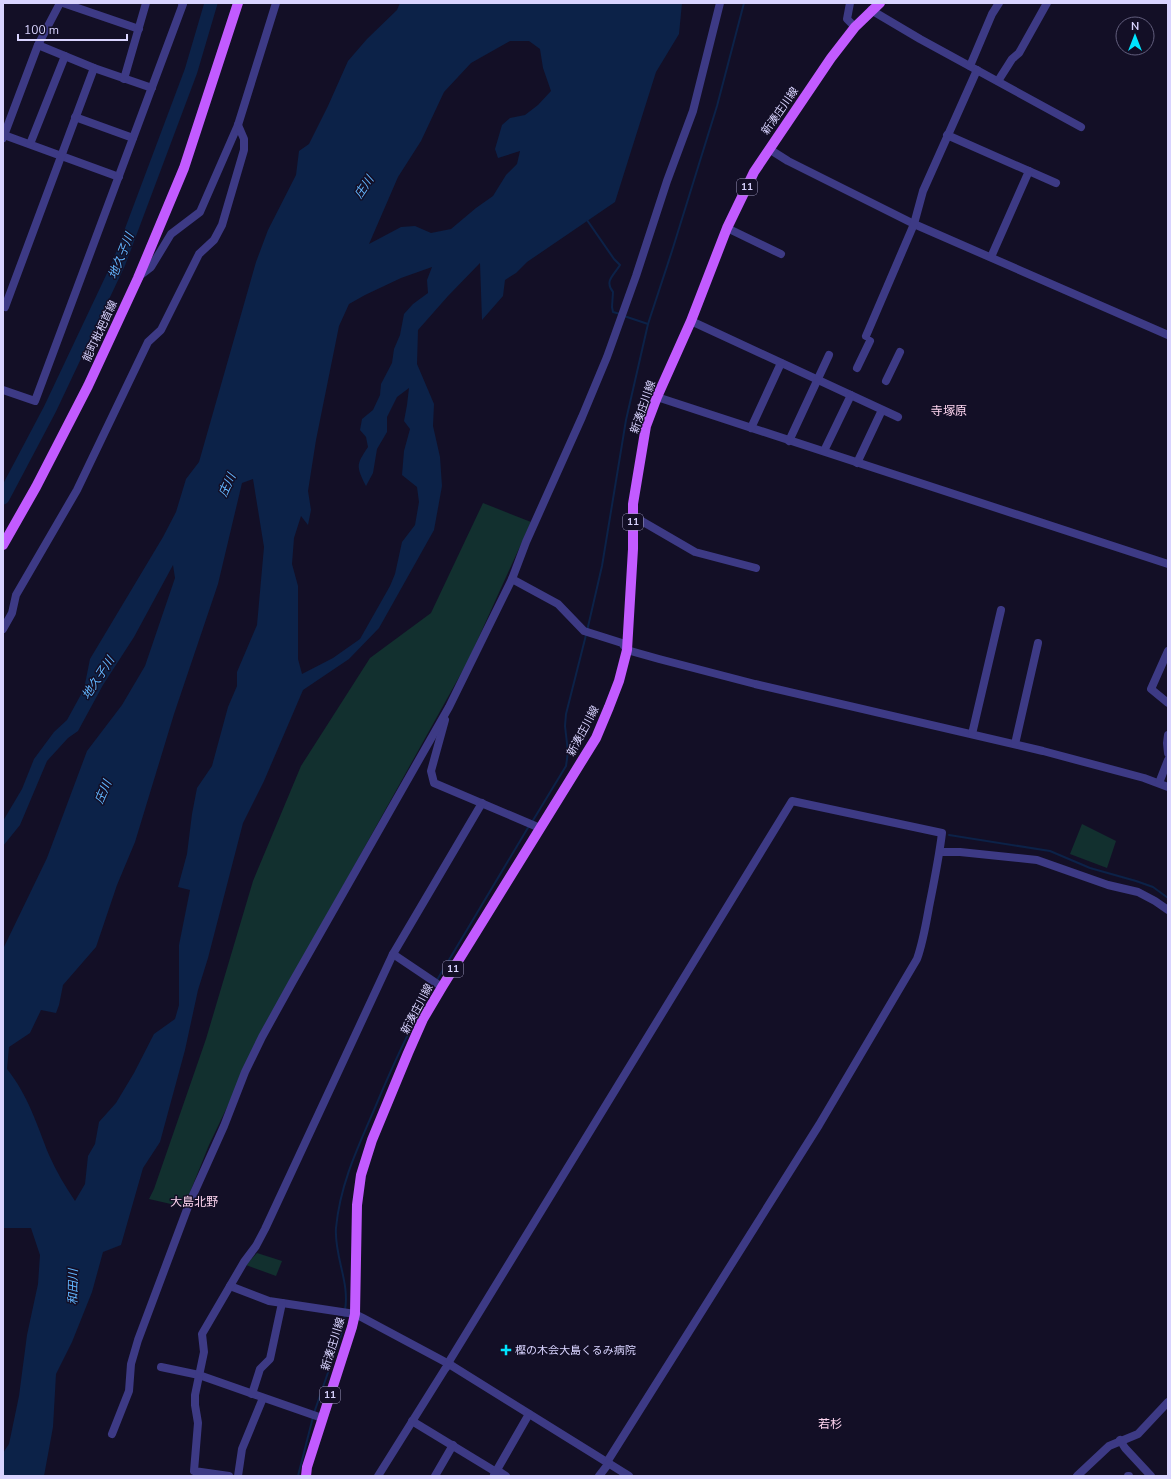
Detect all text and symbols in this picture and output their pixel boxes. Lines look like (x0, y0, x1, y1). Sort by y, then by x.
scale bar (18, 16, 127, 42)
north arrow (1115, 16, 1155, 56)
text: N (1131, 19, 1139, 34)
text: 100 m (24, 22, 59, 38)
street label: 新湊庄川線 (758, 84, 802, 138)
water label: 庄川 (351, 171, 378, 201)
road number: 11 (737, 179, 757, 195)
water label: 地久子川 (105, 229, 138, 281)
street label: 能町枇杷首線 (79, 298, 121, 364)
street label: 新湊庄川線 (627, 379, 659, 435)
district label: 寺塚原 (931, 403, 967, 419)
water label: 庄川 (215, 469, 240, 499)
road number: 11 (623, 514, 643, 530)
water label: 地久子川 (78, 652, 119, 702)
street label: 新湊庄川線 (563, 703, 603, 759)
water label: 庄川 (91, 776, 116, 806)
road number: 11 (443, 961, 463, 977)
street label: 新湊庄川線 (397, 981, 437, 1037)
district label: 大島北野 (170, 1194, 218, 1210)
water label: 和田川 (65, 1267, 81, 1305)
street label: 新湊庄川線 (318, 1316, 348, 1372)
place label: 樫の木会大島くるみ病院 (515, 1343, 636, 1358)
marker: 樫の木会大島くるみ病院 (500, 1344, 512, 1356)
road number: 11 (320, 1387, 340, 1403)
district label: 若杉 (818, 1416, 842, 1432)

